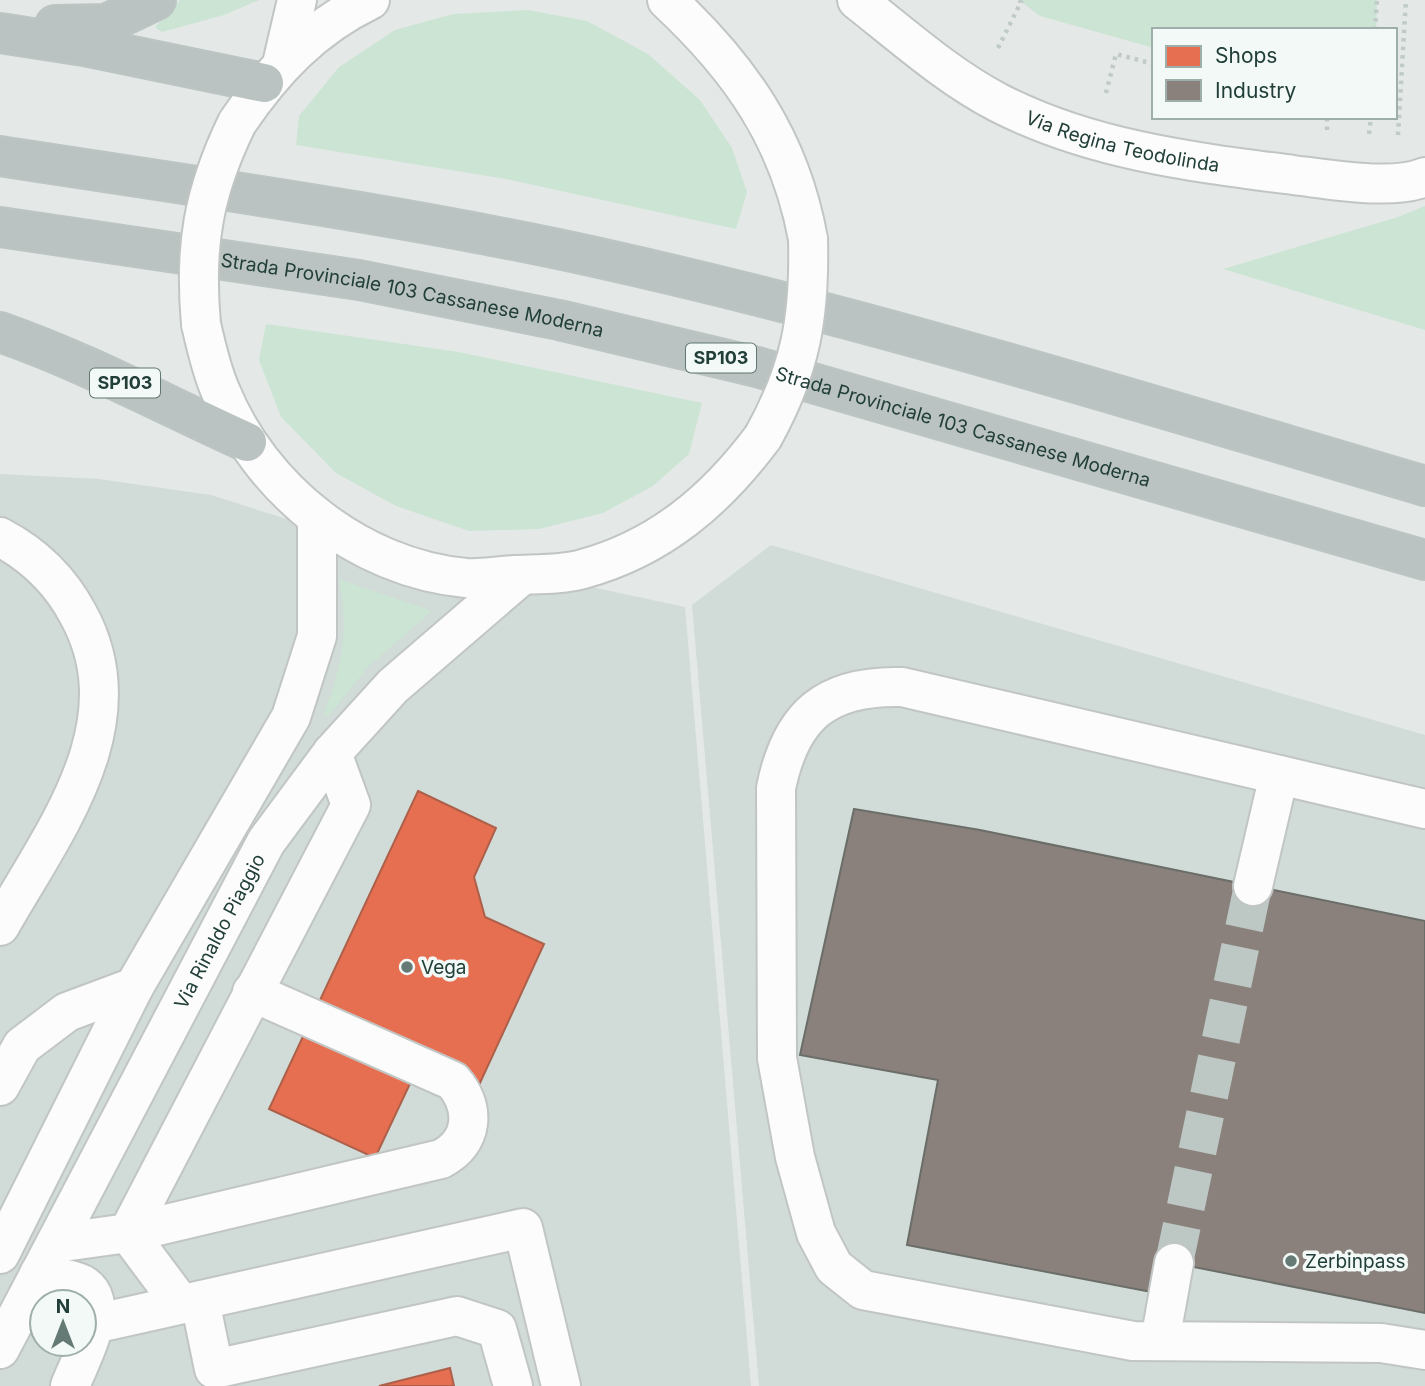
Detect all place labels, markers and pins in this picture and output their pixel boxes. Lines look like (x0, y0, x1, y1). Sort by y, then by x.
place label: Vega (421, 956, 467, 979)
marker: Vega (399, 959, 415, 975)
place label: Zerbinpass (1305, 1250, 1405, 1273)
marker: Zerbinpass (1283, 1253, 1299, 1269)

